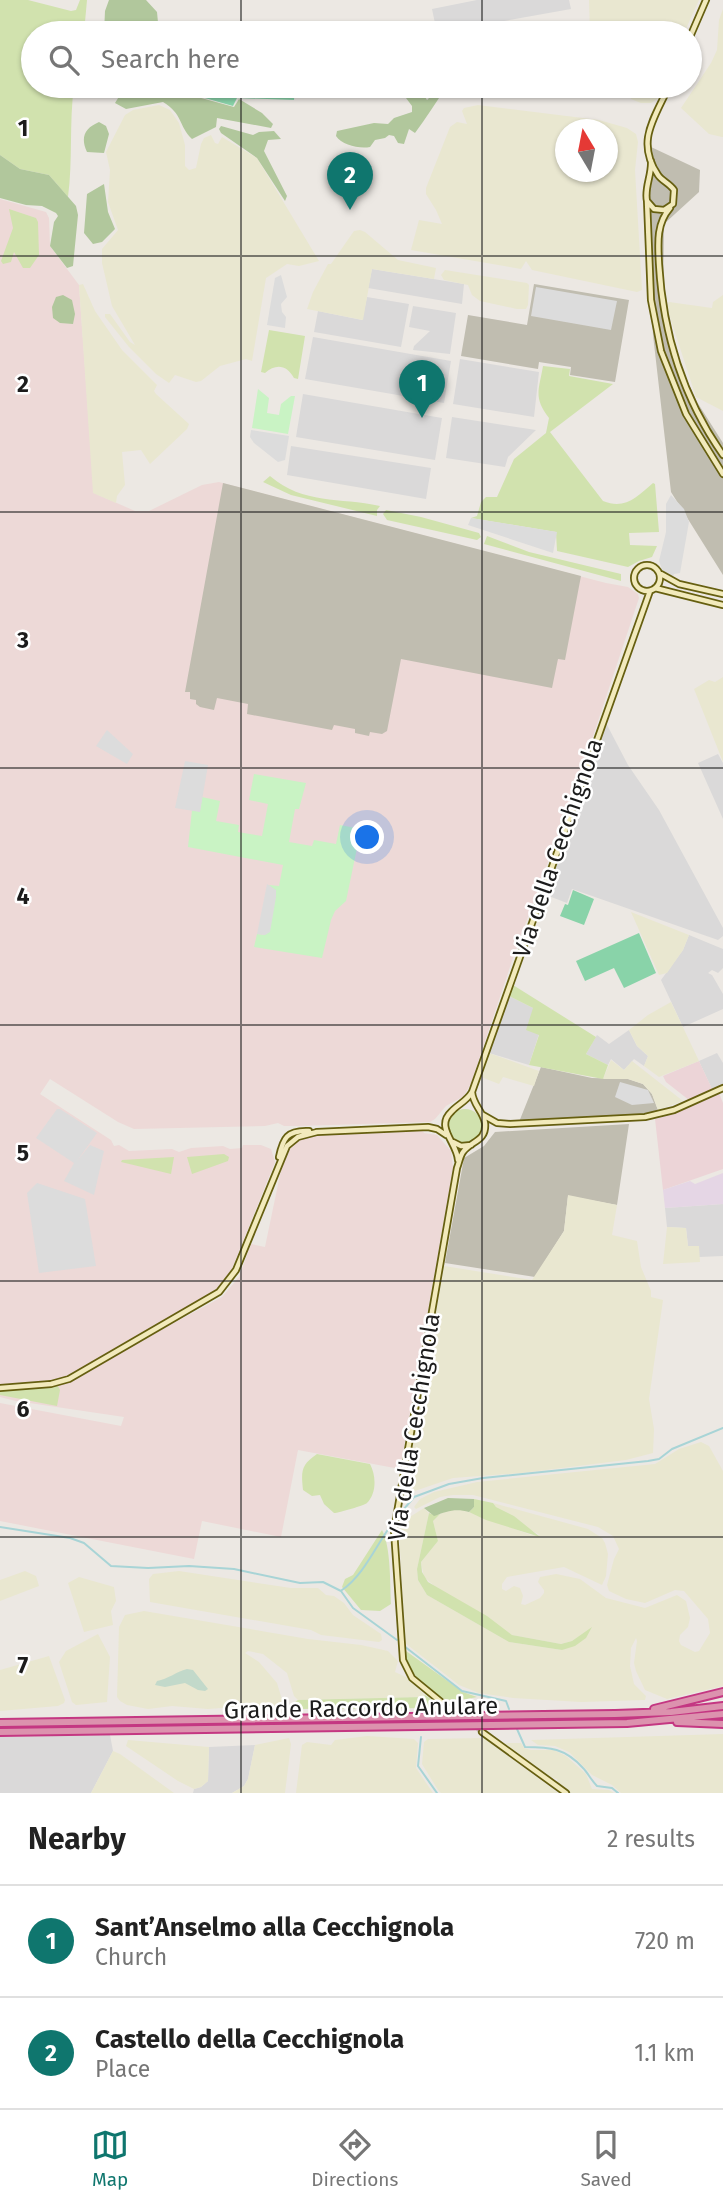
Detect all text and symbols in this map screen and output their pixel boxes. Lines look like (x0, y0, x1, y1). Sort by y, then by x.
search box (21, 21, 702, 98)
icon: search (45, 41, 83, 79)
text: Search here (101, 44, 240, 75)
text: 1 (18, 114, 28, 142)
north arrow (555, 119, 618, 182)
pin: 2 (327, 152, 373, 210)
pin: 1 (399, 360, 445, 418)
text: 2 (17, 370, 29, 398)
text: 3 (16, 626, 29, 654)
street label: Via della Cecchignola (507, 735, 609, 961)
your location (350, 820, 384, 854)
text: 4 (17, 882, 30, 910)
text: 5 (17, 1139, 29, 1167)
street label: Via della Cecchignola (382, 1311, 446, 1543)
text: 6 (17, 1395, 30, 1423)
text: 7 (18, 1651, 29, 1679)
street label: Grande Raccordo Anulare (224, 1692, 498, 1724)
text: Nearby (28, 1821, 126, 1857)
text: 2 results (607, 1825, 695, 1853)
text: Sant’Anselmo alla Cecchignola (95, 1912, 454, 1943)
text: 1 (46, 1927, 56, 1955)
text: 720 m (635, 1927, 695, 1955)
text: Church (95, 1943, 167, 1971)
text: Castello della Cecchignola (95, 2024, 404, 2055)
text: 2 (45, 2039, 57, 2067)
text: 1.1 km (634, 2039, 695, 2067)
text: Place (95, 2055, 150, 2083)
tab: Map (91, 2126, 129, 2191)
tab: Directions (311, 2126, 398, 2191)
tab: Saved (581, 2126, 632, 2191)

